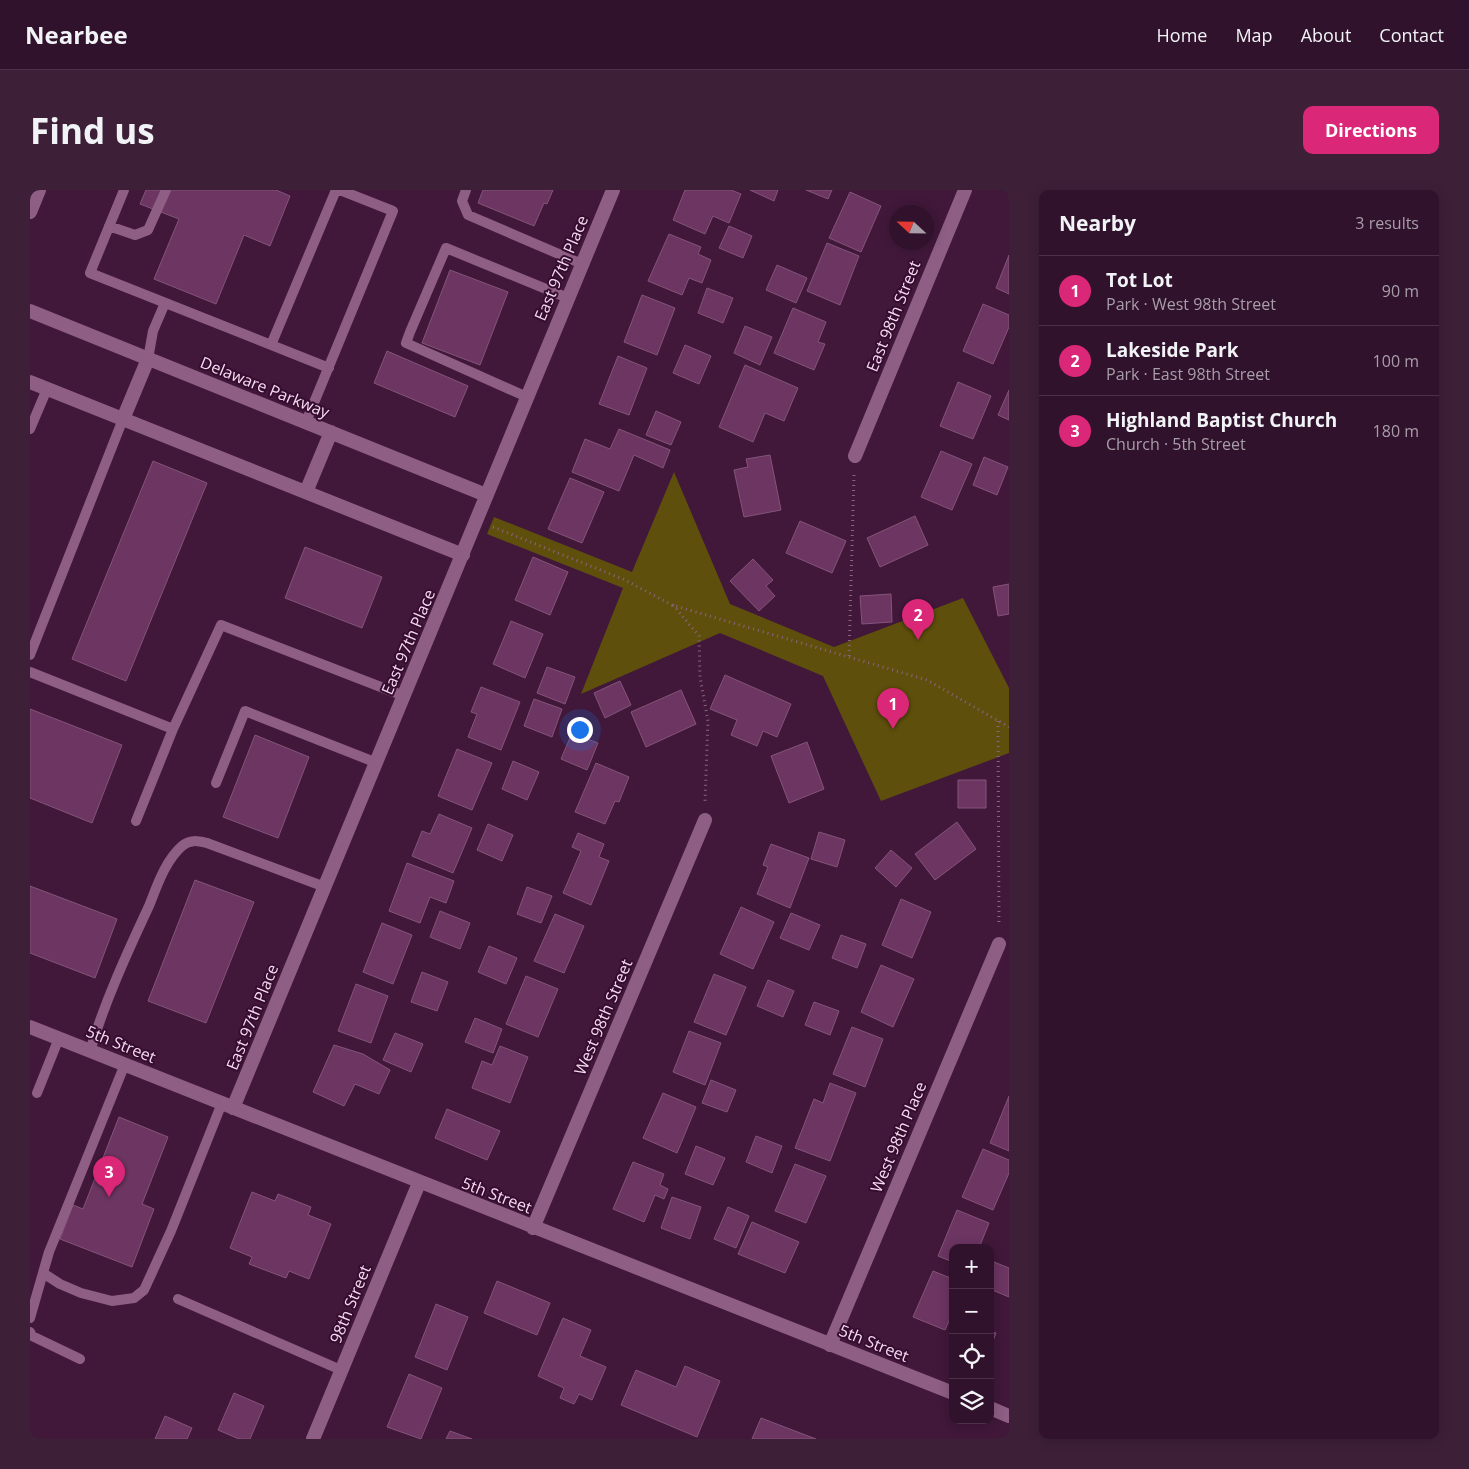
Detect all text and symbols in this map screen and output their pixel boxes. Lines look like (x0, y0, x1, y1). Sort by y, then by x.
text: Nearbee (25, 18, 128, 51)
text: Home (1157, 23, 1207, 47)
text: Map (1235, 23, 1273, 47)
text: About (1301, 23, 1351, 47)
text: Contact (1379, 23, 1444, 47)
button: Directions (1303, 106, 1439, 154)
text: Find us (30, 107, 155, 154)
north arrow (889, 205, 934, 250)
text: Nearby (1059, 209, 1136, 237)
street label: East 97th Place (529, 212, 593, 324)
text: 3 results (1355, 212, 1419, 234)
street label: East 98th Street (861, 257, 925, 375)
text: Tot Lot (1106, 267, 1173, 293)
text: 1 (1070, 280, 1080, 302)
text: 90 m (1382, 280, 1419, 302)
text: Park · West 98th Street (1106, 293, 1276, 315)
text: Lakeside Park (1106, 337, 1238, 363)
text: 2 (1070, 350, 1080, 372)
text: 100 m (1373, 350, 1419, 372)
street label: Delaware Parkway (197, 351, 334, 423)
text: Park · East 98th Street (1106, 363, 1270, 385)
text: Highland Baptist Church (1106, 407, 1337, 433)
text: 3 (1070, 420, 1080, 442)
text: 180 m (1373, 420, 1419, 442)
text: Church · 5th Street (1106, 433, 1246, 455)
street label: East 97th Place (376, 586, 440, 698)
pin: 2 (902, 599, 934, 640)
pin: 1 (877, 688, 909, 729)
your location (567, 717, 593, 743)
street label: West 98th Street (569, 955, 637, 1078)
street label: East 97th Place (221, 961, 283, 1073)
street label: 5th Street (83, 1020, 159, 1068)
street label: West 98th Place (865, 1078, 931, 1196)
pin: 3 (93, 1156, 125, 1197)
street label: 5th Street (459, 1172, 536, 1219)
map controls (949, 1244, 994, 1424)
button: + (949, 1244, 994, 1289)
street label: 98th Street (324, 1261, 376, 1346)
button: − (949, 1289, 994, 1334)
street label: 5th Street (836, 1319, 912, 1367)
button: locate (949, 1334, 994, 1379)
button: layers (949, 1379, 994, 1424)

